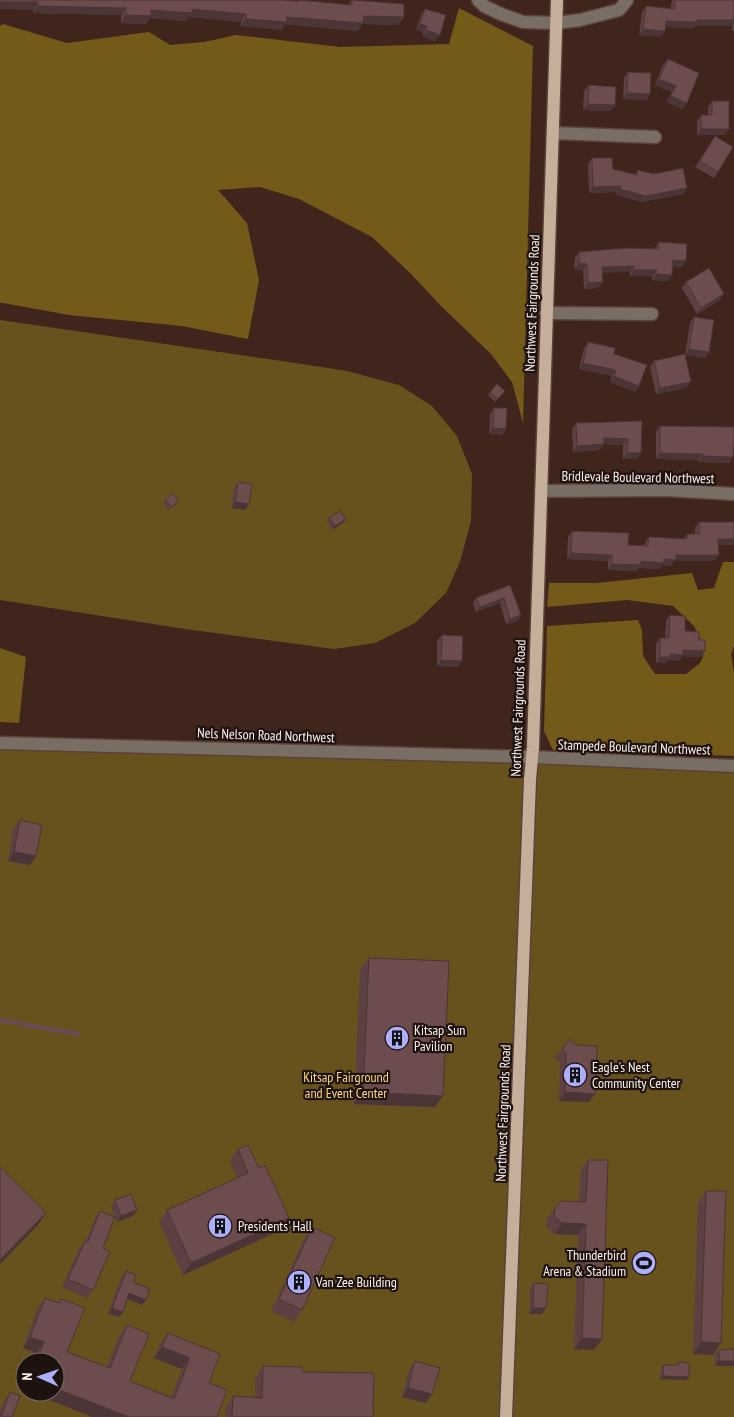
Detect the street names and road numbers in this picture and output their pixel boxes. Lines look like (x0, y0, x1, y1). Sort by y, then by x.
street label: Northwest Fairgrounds Road (521, 234, 543, 372)
street label: Bridlevale Boulevard Northwest (561, 467, 715, 487)
street label: Northwest Fairgrounds Road (507, 639, 529, 777)
street label: Nels Nelson Road Northwest (197, 724, 335, 746)
street label: Stampede Boulevard Northwest (557, 735, 711, 759)
street label: Northwest Fairgrounds Road (492, 1044, 514, 1182)

